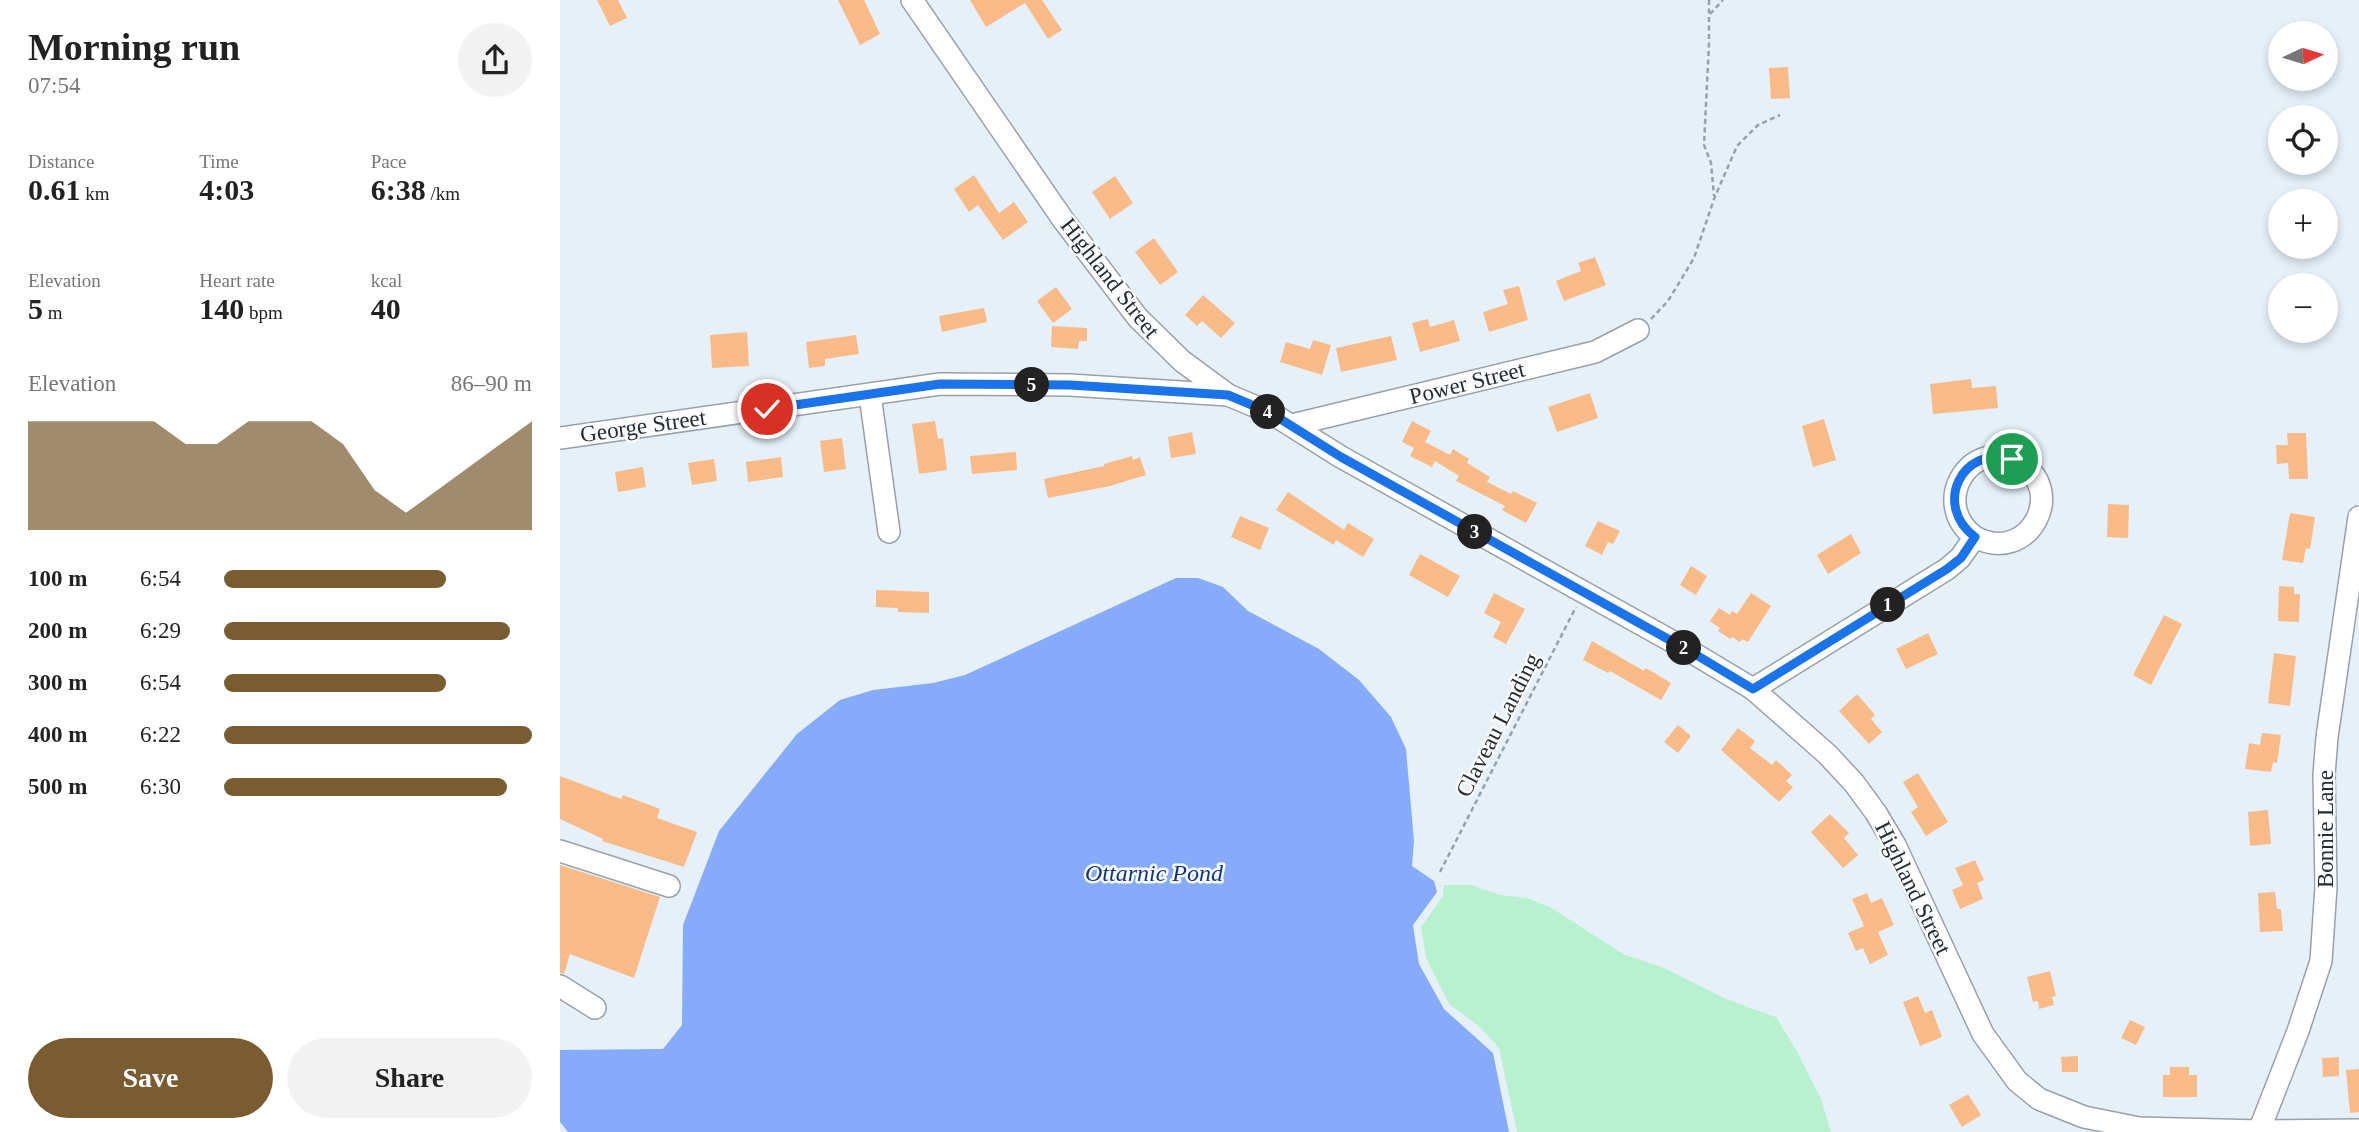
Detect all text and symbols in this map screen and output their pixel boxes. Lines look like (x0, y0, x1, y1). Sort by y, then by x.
north arrow (2268, 21, 2338, 91)
map controls (2268, 21, 2338, 343)
button: share (458, 23, 532, 97)
text: Morning run (28, 26, 240, 68)
text: 07:54 (28, 73, 80, 98)
button: locate (2268, 105, 2338, 175)
text: Distance (28, 151, 94, 172)
text: Time (199, 151, 239, 172)
text: Pace (371, 151, 407, 172)
text: 0.61 (28, 173, 81, 206)
text: 4:03 (199, 173, 254, 206)
text: 6:38 (371, 173, 426, 206)
text: km (81, 183, 110, 204)
text: /km (426, 183, 460, 204)
button: + (2268, 189, 2338, 259)
street label: Highland Street (1056, 213, 1165, 343)
text: Elevation (28, 270, 101, 291)
text: Heart rate (199, 270, 275, 291)
text: kcal (371, 270, 402, 291)
button: − (2268, 273, 2338, 343)
text: 5 (28, 292, 43, 325)
text: 140 (199, 292, 244, 325)
text: 40 (371, 292, 401, 325)
text: m (43, 302, 63, 323)
text: bpm (244, 302, 283, 323)
street label: Power Street (1407, 356, 1528, 409)
pin: 5 (1014, 368, 1050, 402)
text: Elevation (28, 371, 116, 396)
text: 86–90 m (451, 371, 532, 396)
text: 5 (1027, 374, 1036, 395)
pin (737, 379, 797, 439)
icon: check (748, 390, 786, 428)
pin: 4 (1250, 394, 1286, 430)
text: 4 (1263, 401, 1272, 422)
street label: George Street (579, 405, 708, 447)
pin (1982, 429, 2042, 489)
icon: arrive (1993, 440, 2031, 478)
pin: 3 (1458, 514, 1492, 550)
text: 3 (1470, 521, 1479, 542)
text: 100 m (28, 566, 87, 591)
text: 6:54 (140, 566, 181, 591)
pin: 1 (1870, 588, 1906, 622)
text: 1 (1883, 594, 1892, 615)
text: 200 m (28, 618, 87, 643)
text: 6:29 (140, 618, 181, 643)
pin: 2 (1666, 630, 1702, 666)
text: 2 (1679, 637, 1688, 658)
street label: Claveau Landing (1451, 649, 1545, 801)
text: 300 m (28, 670, 87, 695)
text: 6:54 (140, 670, 181, 695)
text: 400 m (28, 722, 87, 747)
text: 6:22 (140, 722, 181, 747)
street label: Bonnie Lane (2313, 770, 2338, 888)
text: 500 m (28, 774, 87, 799)
text: 6:30 (140, 774, 181, 799)
street label: Highland Street (1870, 817, 1956, 959)
water label: Ottarnic Pond (1085, 860, 1224, 886)
button: Save (28, 1038, 273, 1118)
button: Share (287, 1038, 532, 1118)

